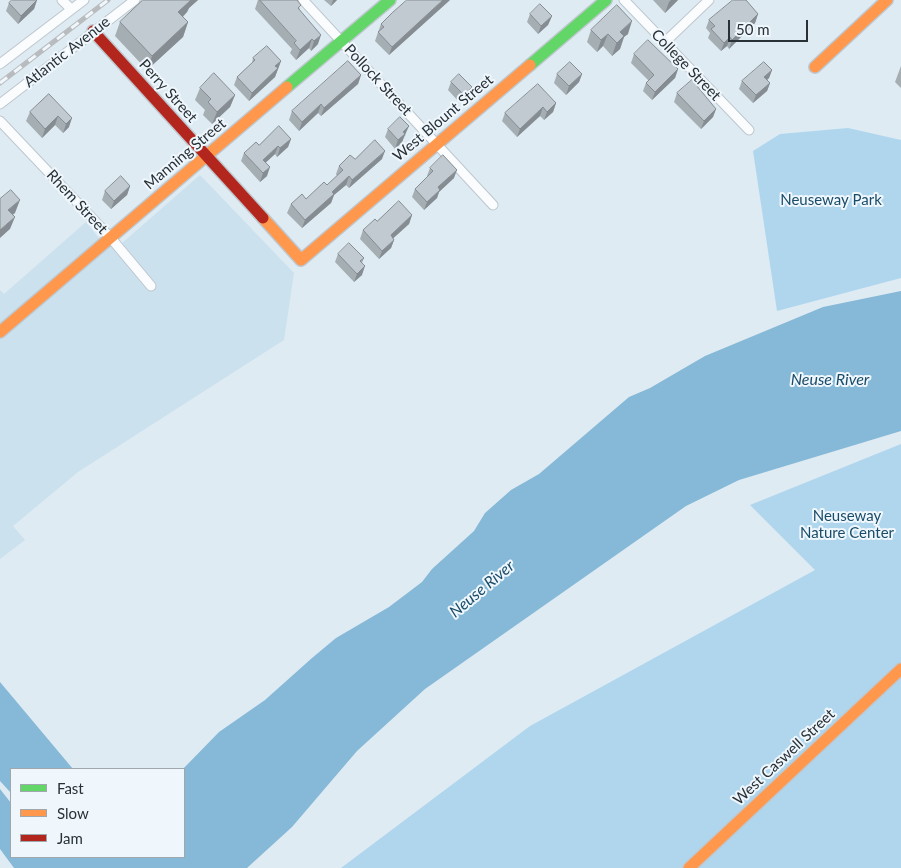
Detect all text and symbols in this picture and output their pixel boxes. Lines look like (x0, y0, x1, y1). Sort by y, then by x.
scale bar (731, 10, 811, 42)
street label: Atlantic Avenue (20, 13, 114, 91)
text: 50 m (736, 20, 770, 38)
street label: College Street (647, 26, 725, 104)
street label: Pollock Street (340, 41, 416, 119)
street label: Perry Street (135, 56, 201, 126)
street label: West Blount Street (389, 71, 497, 165)
street label: Manning Street (141, 115, 229, 193)
street label: Rhem Street (43, 166, 111, 238)
park label: Neuseway Park (780, 191, 882, 209)
water label: Neuse River (791, 370, 869, 390)
park label: Neuseway Nature Center (800, 507, 894, 542)
water label: Neuse River (446, 556, 518, 622)
street label: West Caswell Street (729, 705, 839, 809)
legend (10, 768, 185, 858)
text: Fast (57, 779, 84, 797)
text: Slow (57, 804, 89, 822)
text: Jam (57, 829, 83, 847)

